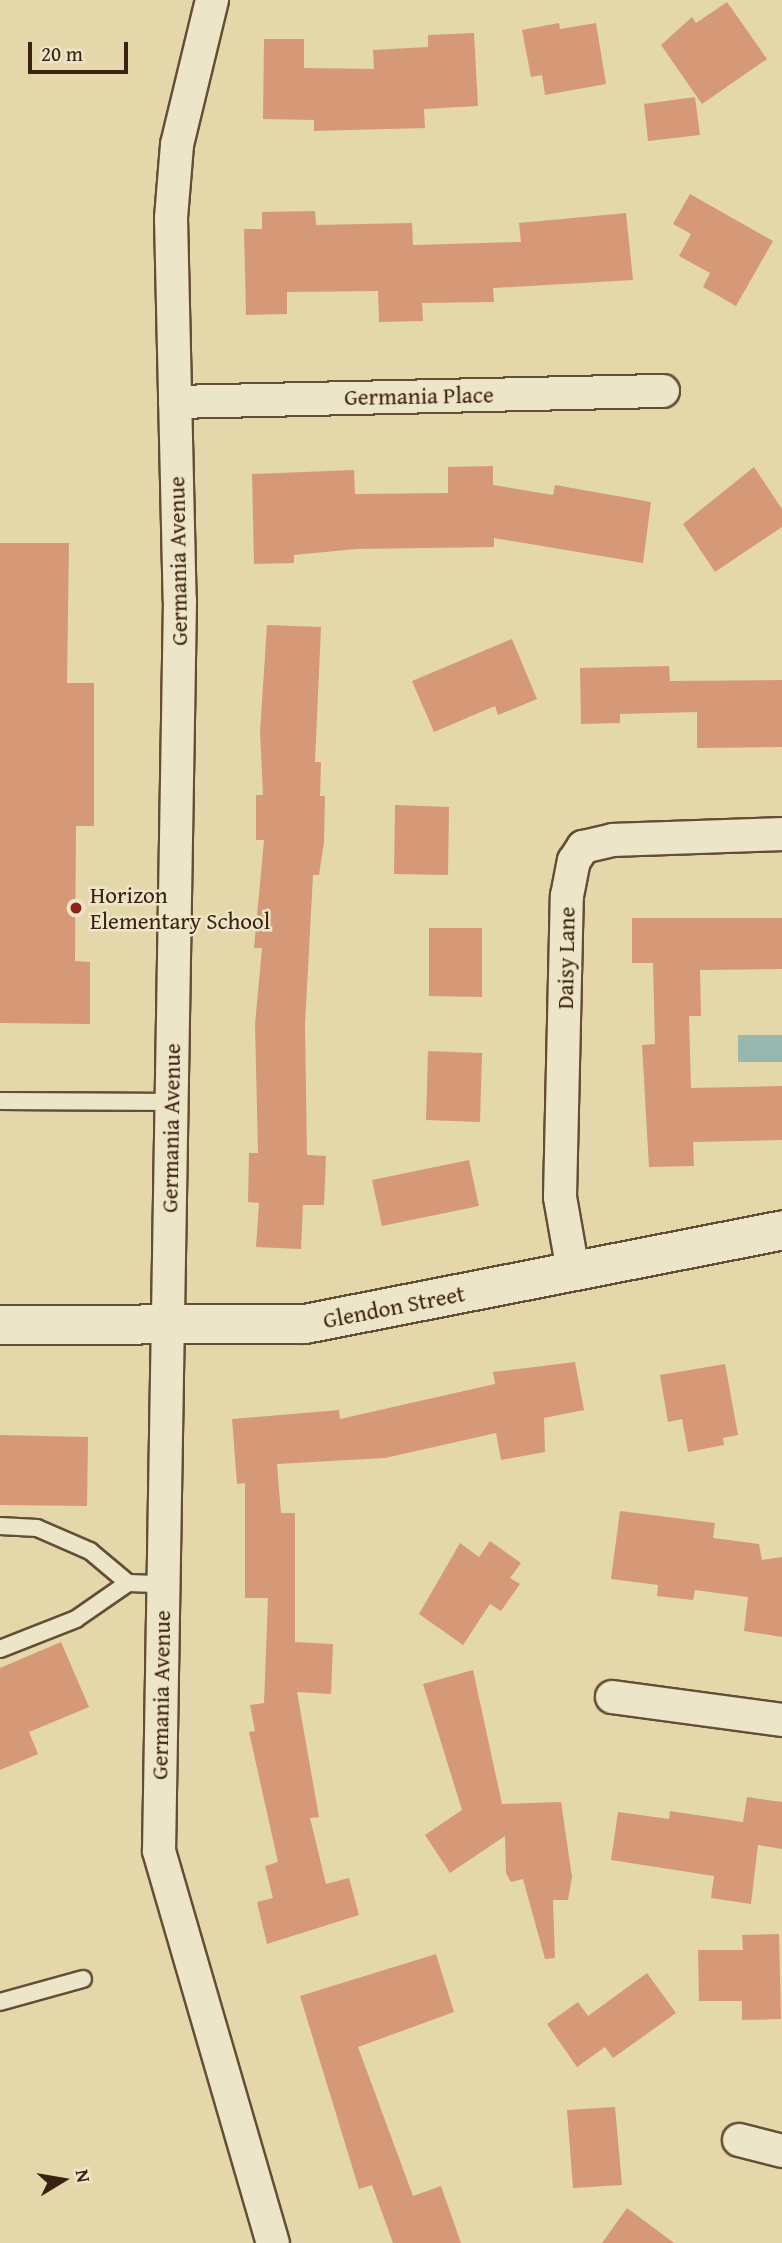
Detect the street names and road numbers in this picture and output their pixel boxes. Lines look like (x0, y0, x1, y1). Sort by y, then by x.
street label: Germania Place (344, 381, 494, 411)
street label: Germania Avenue (163, 476, 193, 646)
street label: Daisy Lane (551, 906, 581, 1010)
street label: Germania Avenue (156, 1043, 186, 1213)
street label: Glendon Street (321, 1280, 467, 1334)
street label: Germania Avenue (146, 1610, 176, 1780)

